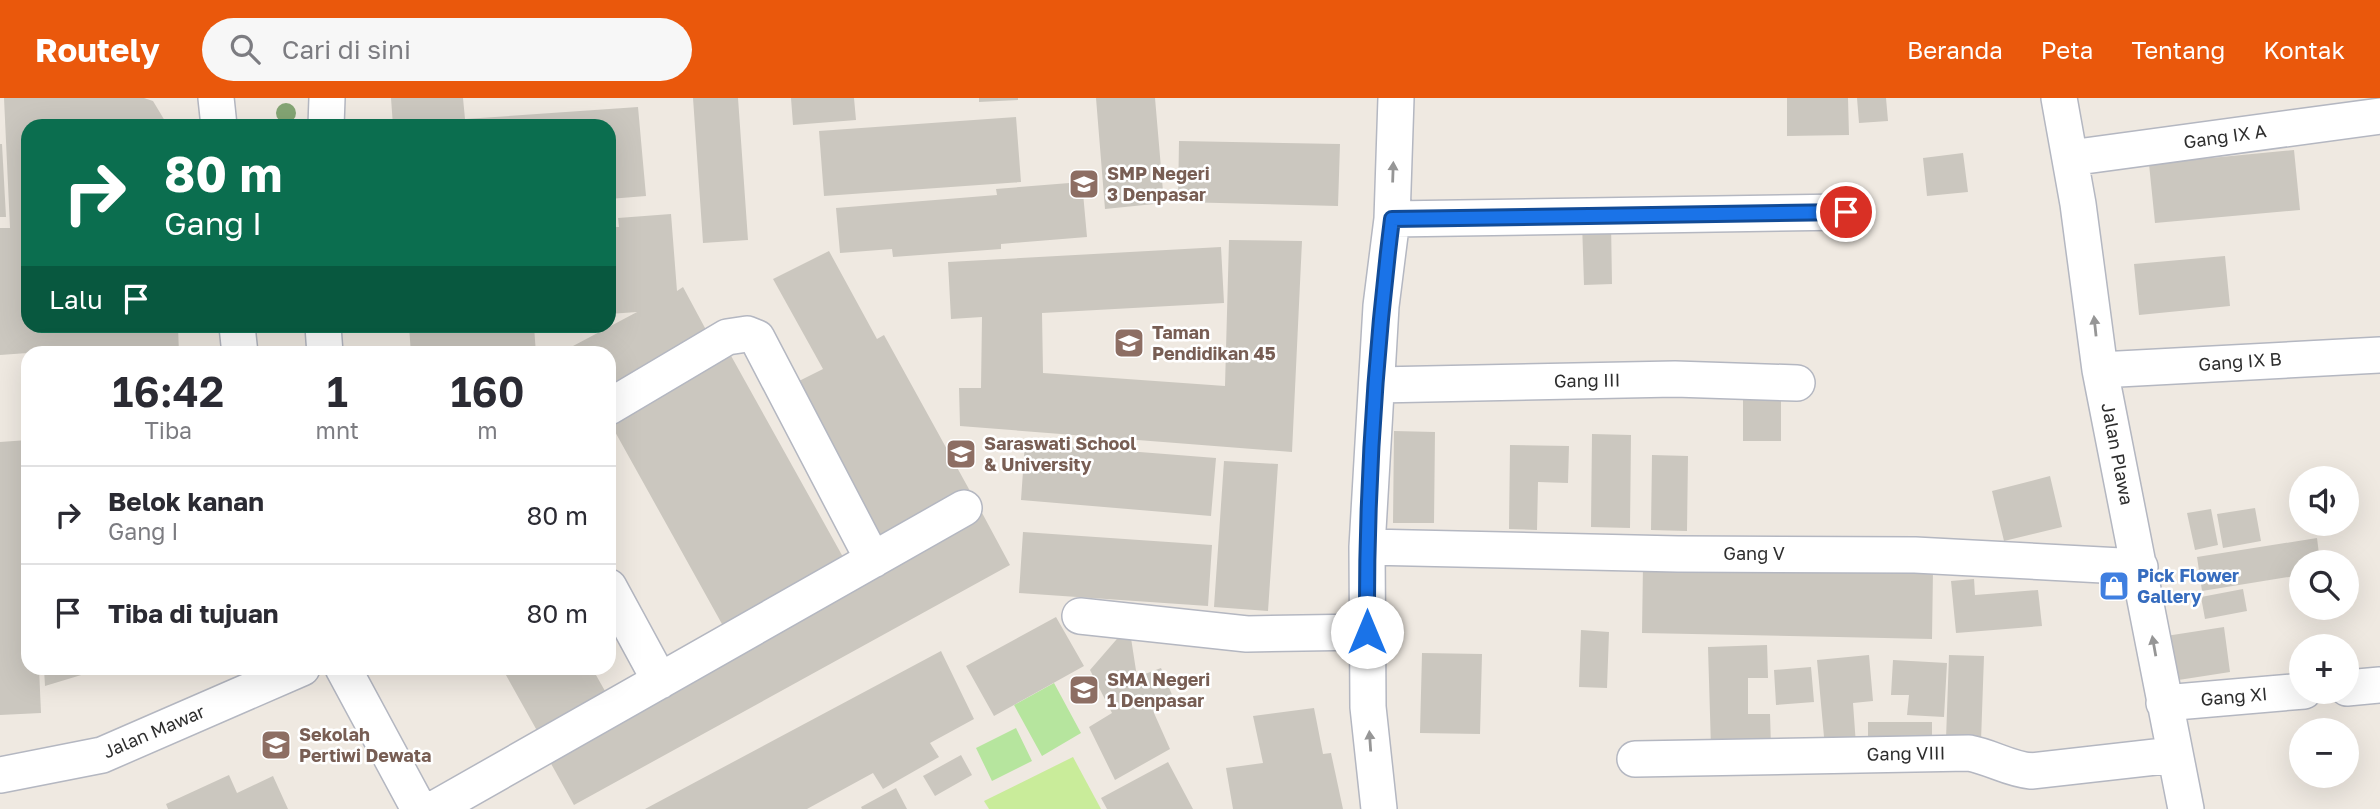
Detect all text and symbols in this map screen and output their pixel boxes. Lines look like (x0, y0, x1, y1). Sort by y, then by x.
search box (202, 18, 692, 81)
text: Routely (35, 30, 160, 69)
icon: search (226, 30, 264, 68)
text: Cari di sini (282, 34, 411, 65)
text: Beranda (1907, 35, 2003, 64)
text: Peta (2041, 35, 2093, 64)
text: Tentang (2131, 35, 2225, 64)
text: Kontak (2263, 35, 2345, 64)
street label: Gang IX A (2182, 119, 2268, 153)
text: 80 m (164, 144, 282, 203)
icon: right (49, 147, 140, 238)
one-way arrow (1388, 161, 1399, 183)
place label: SMP Negeri 3 Denpasar (1107, 162, 1210, 205)
school or university icon: SMP Negeri 3 Denpasar (1067, 167, 1101, 201)
pin (1816, 182, 1876, 242)
icon: arrive (1827, 193, 1865, 231)
text: Gang I (164, 204, 262, 242)
icon: arrive (117, 280, 155, 318)
text: Lalu (49, 284, 103, 315)
one-way arrow (2089, 315, 2100, 337)
place label: Taman Pendidikan 45 (1152, 321, 1276, 364)
school or university icon: Taman Pendidikan 45 (1112, 326, 1146, 360)
street label: Gang IX B (2197, 347, 2282, 375)
text: 16:42 (112, 366, 224, 416)
text: 1 (327, 366, 348, 416)
text: 160 (450, 366, 525, 416)
street label: Gang III (1554, 368, 1620, 392)
street label: Jalan Plawa (2097, 401, 2139, 507)
text: Tiba (145, 416, 192, 444)
text: mnt (316, 416, 359, 444)
text: m (477, 416, 498, 444)
place label: Saraswati School & University (984, 432, 1136, 475)
school or university icon: Saraswati School & University (944, 437, 978, 471)
map controls (2289, 466, 2359, 788)
button: sound (2289, 466, 2359, 536)
text: Belok kanan (108, 486, 264, 517)
icon: right (49, 496, 87, 534)
text: 80 m (527, 500, 588, 531)
text: Gang I (108, 517, 178, 545)
street label: Gang V (1723, 542, 1785, 564)
button: search (2289, 550, 2359, 620)
place label: Pick Flower Gallery (2137, 564, 2239, 607)
shop icon: Pick Flower Gallery (2097, 569, 2131, 603)
icon: arrive (49, 594, 87, 632)
position arrow (1330, 595, 1404, 669)
text: Tiba di tujuan (108, 598, 278, 629)
text: 80 m (527, 598, 588, 629)
button: + (2289, 634, 2359, 704)
one-way arrow (2149, 635, 2160, 657)
place label: SMA Negeri 1 Denpasar (1107, 668, 1210, 711)
school or university icon: SMA Negeri 1 Denpasar (1067, 673, 1101, 707)
street label: Gang XI (2200, 682, 2268, 710)
street label: Jalan Mawar (99, 700, 208, 762)
button: − (2289, 718, 2359, 788)
place label: Sekolah Pertiwi Dewata (299, 723, 431, 766)
school or university icon: Sekolah Pertiwi Dewata (259, 728, 293, 762)
one-way arrow (1364, 730, 1375, 752)
street label: Gang VIII (1867, 741, 1945, 765)

